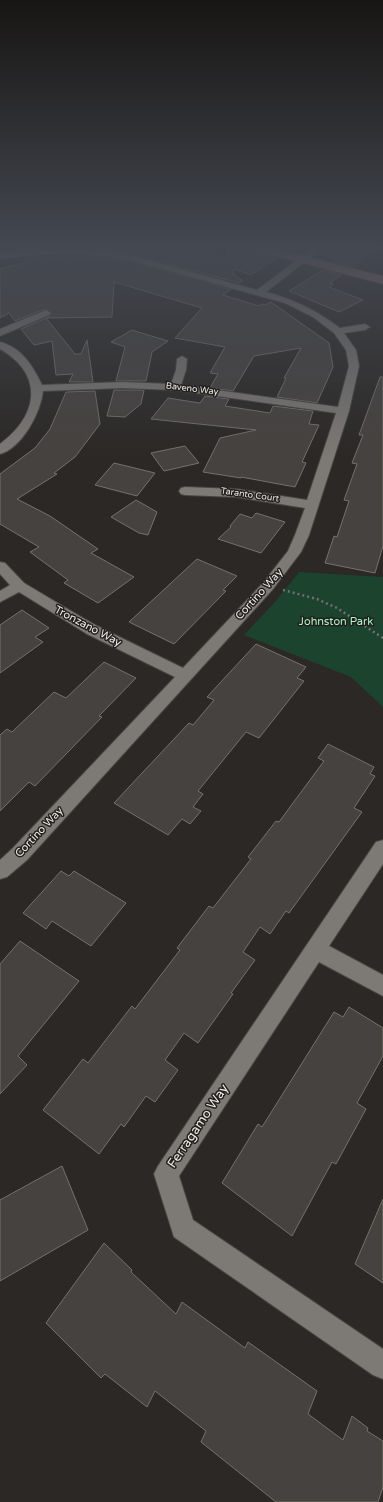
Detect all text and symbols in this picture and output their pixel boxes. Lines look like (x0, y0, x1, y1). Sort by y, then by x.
street label: Baveno Way (165, 380, 219, 398)
street label: Taranto Court (220, 485, 280, 505)
street label: Cortino Way (233, 566, 285, 622)
street label: Tronzano Way (52, 603, 124, 649)
park label: Johnston Park (299, 615, 373, 628)
street label: Cortino Way (12, 804, 66, 860)
street label: Ferragamo Way (164, 1081, 232, 1171)

